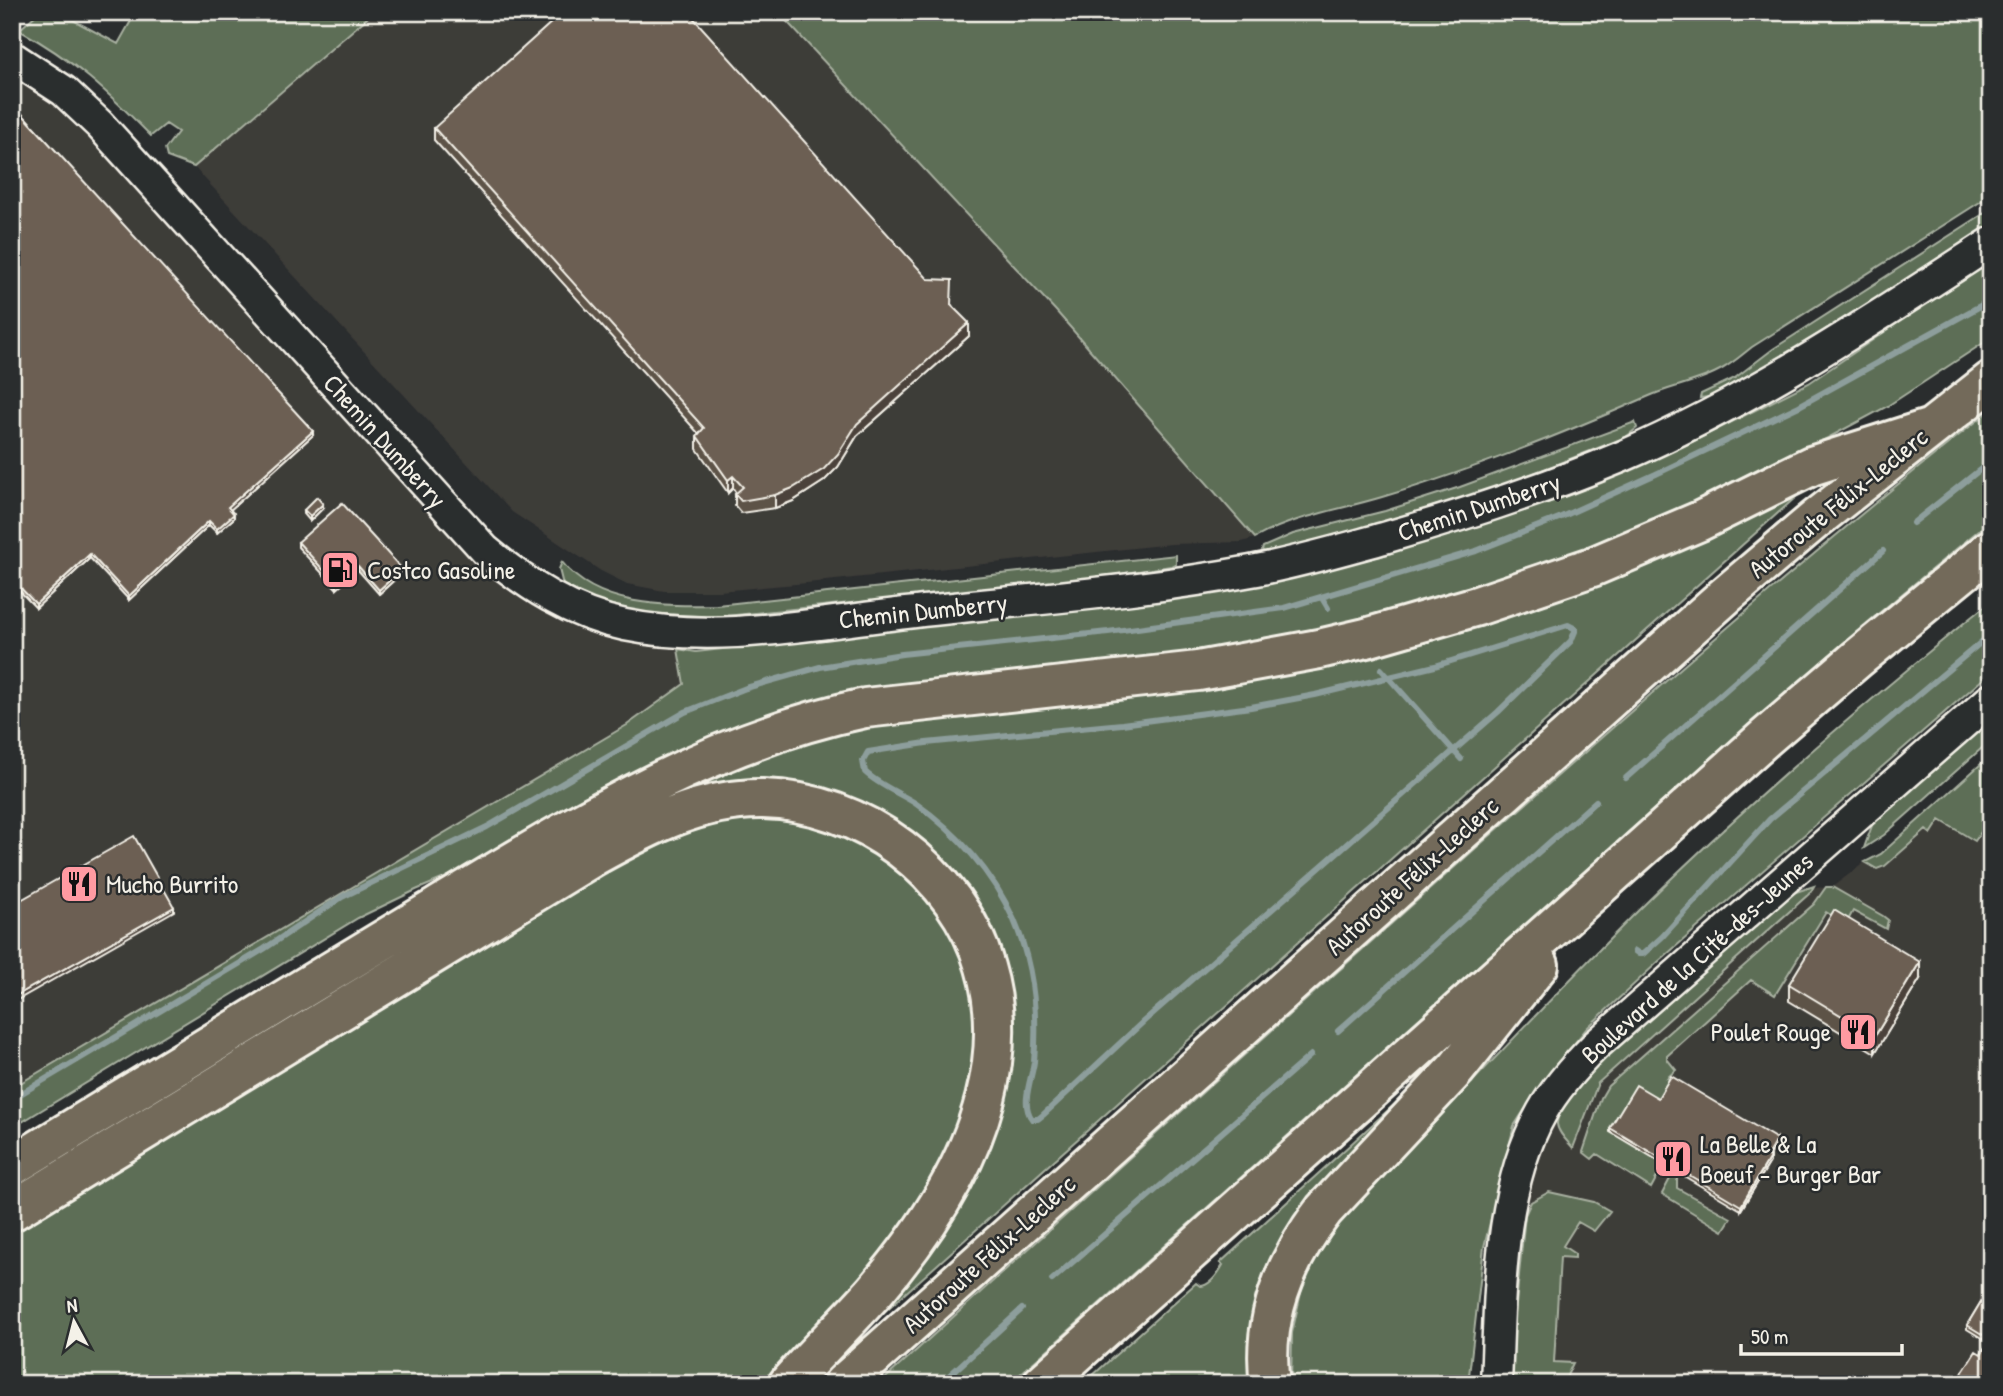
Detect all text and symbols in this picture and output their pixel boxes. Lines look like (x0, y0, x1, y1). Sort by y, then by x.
street label: Chemin Dumberry (316, 366, 455, 515)
street label: Autoroute Félix-Leclerc (1741, 419, 1935, 586)
street label: Chemin Dumberry (1393, 464, 1565, 549)
fuel station icon: Costco Gasoline (319, 549, 361, 591)
place label: Costco Gasoline (367, 552, 515, 587)
street label: Chemin Dumberry (837, 584, 1009, 637)
street label: Autoroute Félix-Leclerc (1318, 789, 1506, 963)
street label: Boulevard de la Cité-des-Jeunes (1573, 844, 1820, 1071)
restaurant icon: Mucho Burrito (58, 863, 100, 905)
place label: Mucho Burrito (106, 866, 238, 901)
restaurant icon: Poulet Rouge (1837, 1011, 1879, 1053)
place label: Poulet Rouge (1711, 1014, 1831, 1049)
place label: La Belle & La Boeuf - Burger Bar (1700, 1126, 1881, 1191)
restaurant icon: La Belle & La Boeuf - Burger Bar (1652, 1138, 1694, 1180)
street label: Autoroute Félix-Leclerc (895, 1167, 1083, 1341)
north arrow (38, 1288, 108, 1358)
text: N (65, 1292, 79, 1319)
scale bar (1741, 1312, 1902, 1356)
text: 50 m (1751, 1322, 1788, 1351)

